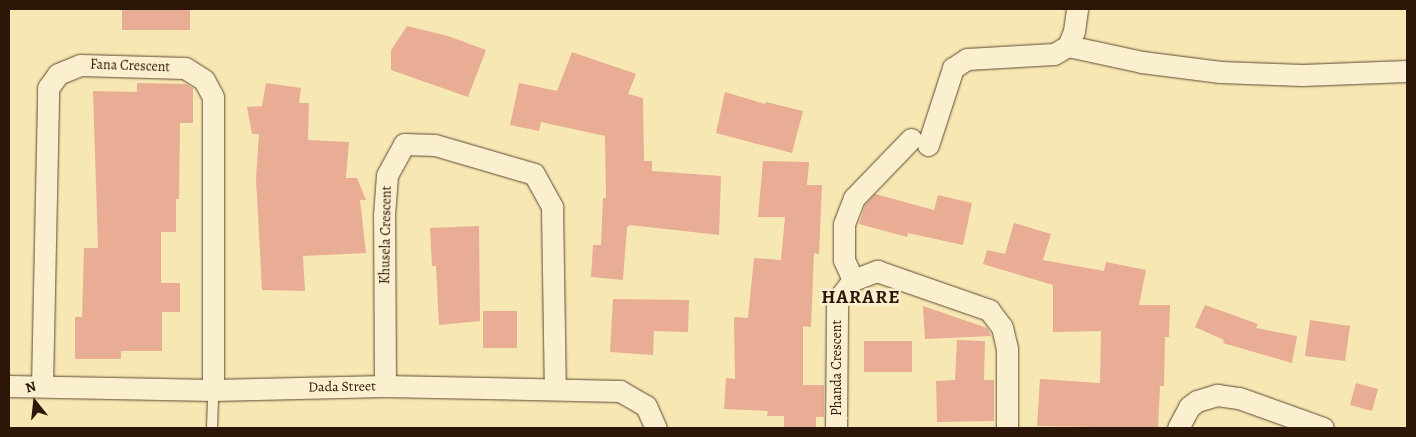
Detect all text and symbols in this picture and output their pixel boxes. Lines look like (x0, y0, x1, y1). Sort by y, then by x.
street label: Fana Crescent (90, 56, 170, 76)
street label: Khusela Crescent (377, 186, 395, 284)
district label: HARARE (821, 287, 901, 309)
street label: Phanda Crescent (829, 320, 845, 416)
north arrow (10, 377, 60, 427)
text: N (23, 377, 38, 398)
street label: Dada Street (308, 378, 376, 396)

